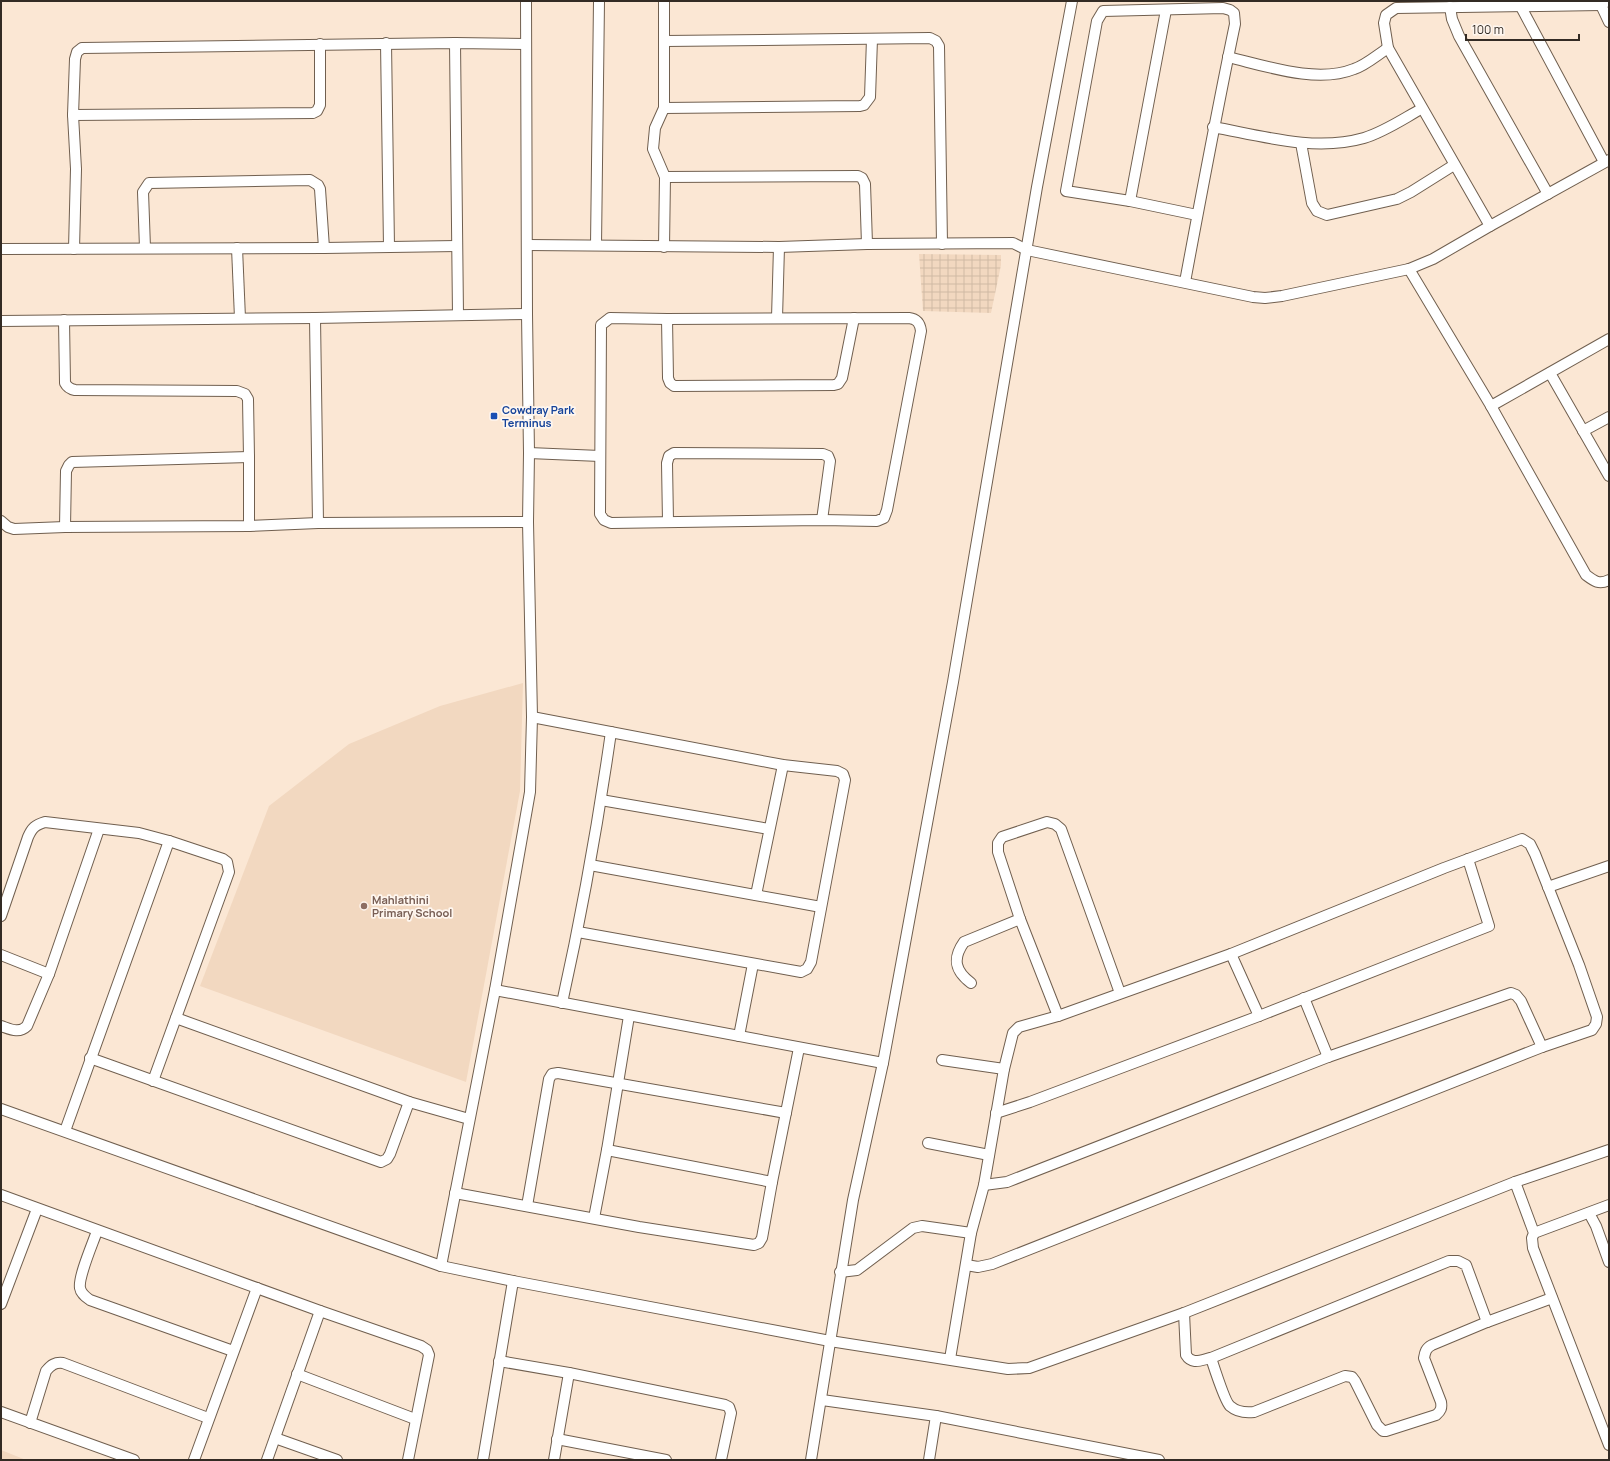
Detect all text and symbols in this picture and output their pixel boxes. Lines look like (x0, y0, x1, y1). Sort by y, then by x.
scale bar (1466, 16, 1579, 42)
text: 100 m (1472, 21, 1504, 38)
place label: Cowdray Park Terminus (502, 402, 575, 430)
marker: Cowdray Park Terminus (489, 411, 499, 421)
place label: Mahlathini Primary School (372, 892, 452, 920)
marker: Mahlathini Primary School (359, 901, 369, 911)

